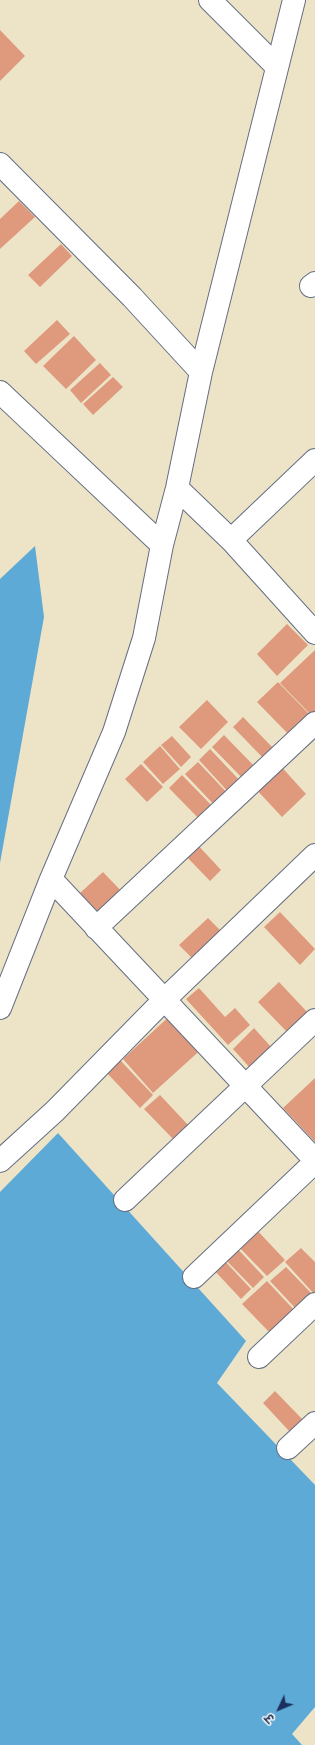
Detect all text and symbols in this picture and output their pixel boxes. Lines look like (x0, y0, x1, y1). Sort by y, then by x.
north arrow (259, 1689, 299, 1729)
text: उ (263, 1710, 278, 1725)

